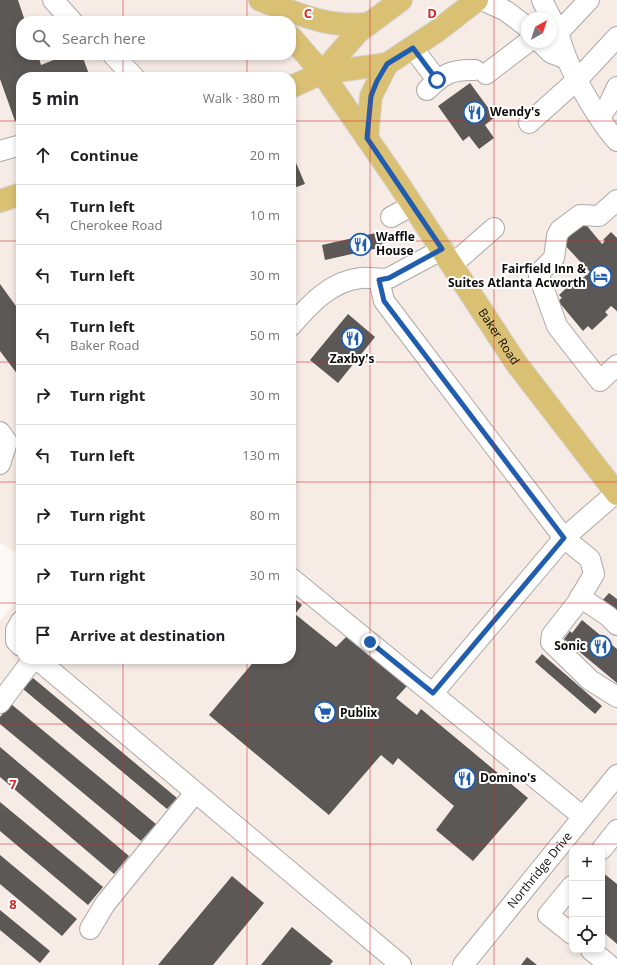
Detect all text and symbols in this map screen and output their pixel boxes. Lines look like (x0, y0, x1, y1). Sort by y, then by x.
text: C (304, 4, 312, 22)
text: D (427, 4, 437, 22)
north arrow (521, 12, 557, 48)
search box (16, 16, 296, 60)
icon: search (30, 27, 52, 49)
text: Search here (62, 28, 146, 48)
route start (428, 71, 446, 89)
text: 5 min (32, 87, 79, 110)
text: Walk · 380 m (203, 89, 280, 107)
restaurant icon: Wendy's (462, 99, 488, 125)
place label: Wendy's (490, 103, 540, 120)
icon: ahead (32, 144, 54, 166)
text: Continue (70, 145, 138, 165)
text: 20 m (250, 146, 280, 164)
text: Turn left (70, 196, 135, 216)
icon: left (32, 204, 54, 226)
text: 10 m (250, 206, 280, 224)
text: Cherokee Road (70, 216, 162, 234)
place label: Waffle House (376, 228, 415, 259)
restaurant icon: Waffle House (347, 231, 373, 257)
place label: Fairfield Inn & Suites Atlanta Acworth (448, 260, 586, 291)
hotel icon: Fairfield Inn & Suites Atlanta Acworth (588, 263, 614, 289)
icon: left (32, 264, 54, 286)
text: Turn left (70, 265, 135, 285)
text: 30 m (250, 266, 280, 284)
street label: Baker Road (474, 305, 524, 368)
text: Turn left (70, 316, 135, 336)
icon: left (32, 324, 54, 346)
restaurant icon: Zaxby's (339, 325, 365, 351)
text: 50 m (250, 326, 280, 344)
text: Baker Road (70, 336, 139, 354)
place label: Zaxby's (330, 350, 374, 367)
icon: right (32, 384, 54, 406)
text: Turn right (70, 385, 145, 405)
text: 30 m (250, 386, 280, 404)
icon: left (32, 444, 54, 466)
text: Turn left (70, 445, 135, 465)
text: 130 m (242, 446, 280, 464)
icon: right (32, 504, 54, 526)
text: Turn right (70, 505, 145, 525)
text: 80 m (250, 506, 280, 524)
icon: right (32, 564, 54, 586)
text: Turn right (70, 565, 145, 585)
text: 30 m (250, 566, 280, 584)
icon: arrive (32, 624, 54, 646)
text: Arrive at destination (70, 625, 225, 645)
route end (361, 633, 379, 651)
restaurant icon: Sonic (588, 633, 614, 659)
place label: Sonic (554, 637, 586, 654)
supermarket icon: Publix (312, 700, 338, 726)
place label: Publix (340, 704, 377, 721)
restaurant icon: Domino's (452, 765, 478, 791)
place label: Domino's (480, 769, 536, 786)
text: 7 (9, 775, 17, 793)
street label: Northridge Drive (503, 828, 576, 912)
map controls (569, 845, 605, 953)
button: + (569, 845, 605, 881)
button: − (569, 881, 605, 917)
text: 8 (9, 895, 17, 913)
button: locate (569, 917, 605, 953)

